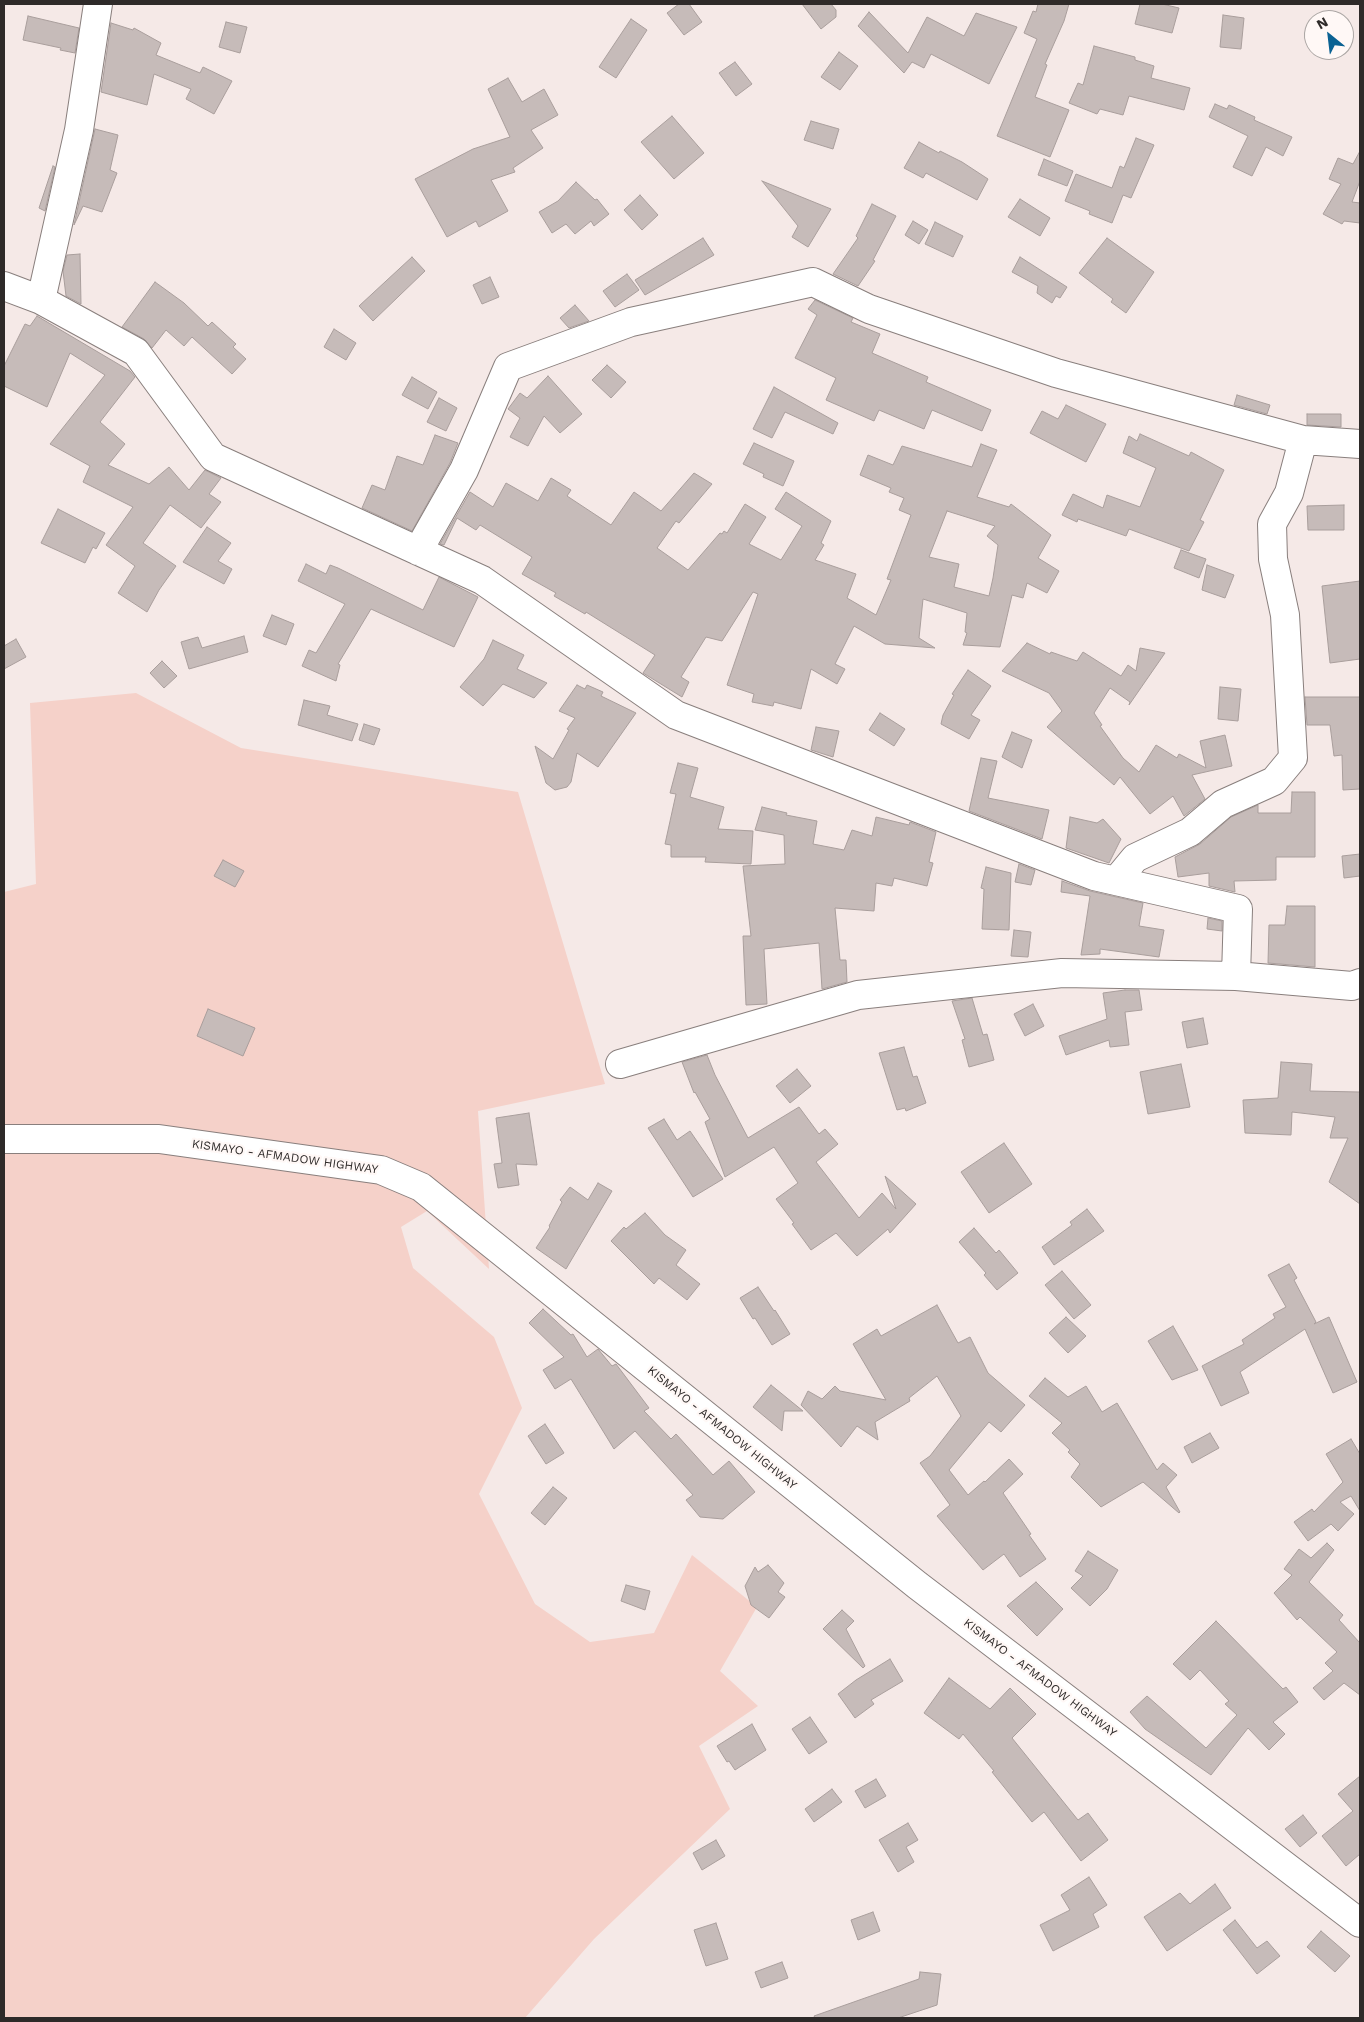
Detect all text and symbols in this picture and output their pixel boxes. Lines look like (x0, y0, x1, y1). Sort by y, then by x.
north arrow (1304, 10, 1354, 60)
text: N (1314, 13, 1331, 32)
street label: KISMAYO - AFMADOW HIGHWAY (191, 1137, 379, 1177)
street label: KISMAYO - AFMADOW HIGHWAY (644, 1363, 800, 1493)
street label: KISMAYO - AFMADOW HIGHWAY (961, 1616, 1119, 1740)

